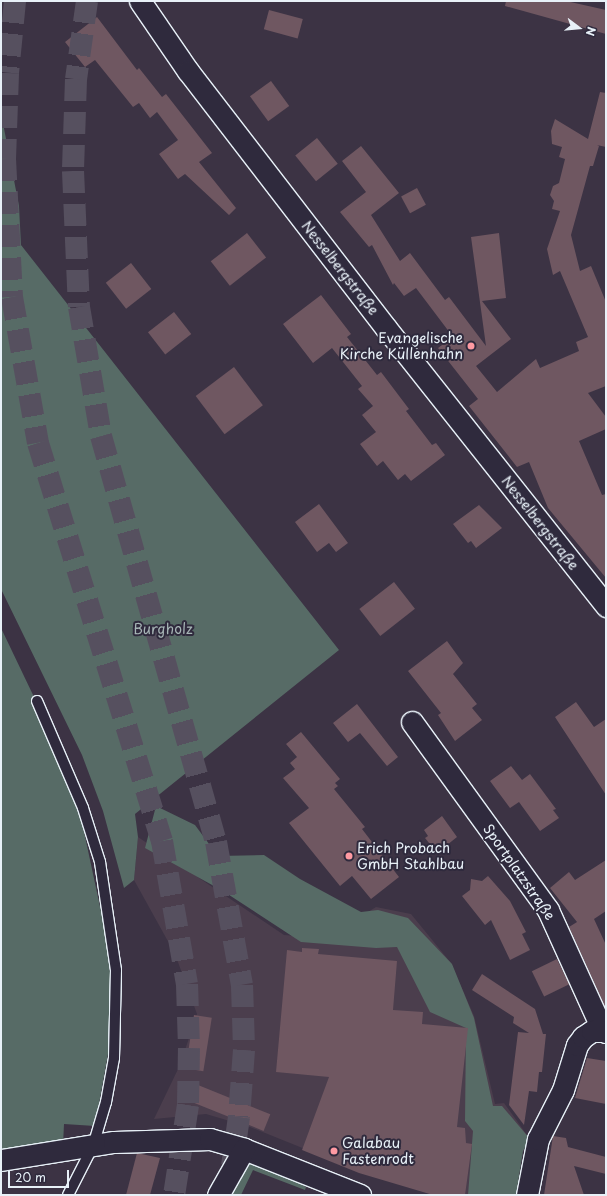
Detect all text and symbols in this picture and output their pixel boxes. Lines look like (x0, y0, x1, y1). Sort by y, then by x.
north arrow (559, 8, 599, 48)
text: N (582, 25, 600, 38)
street label: Nesselbergstraße (298, 218, 382, 318)
place label: Evangelische Kirche Küllenhahn (340, 330, 463, 362)
marker: Evangelische Kirche Küllenhahn (466, 341, 476, 351)
street label: Nesselbergstraße (498, 473, 582, 573)
park label: Burgholz (133, 621, 193, 637)
street label: Sportplatzstraße (480, 821, 558, 923)
place label: Erich Probach GmbH Stahlbau (357, 840, 465, 872)
marker: Erich Probach GmbH Stahlbau (344, 851, 354, 861)
place label: Galabau Fastenrodt (342, 1135, 414, 1168)
marker: Galabau Fastenrodt (329, 1146, 339, 1156)
scale bar (10, 1162, 71, 1188)
text: 20 m (15, 1168, 46, 1186)

